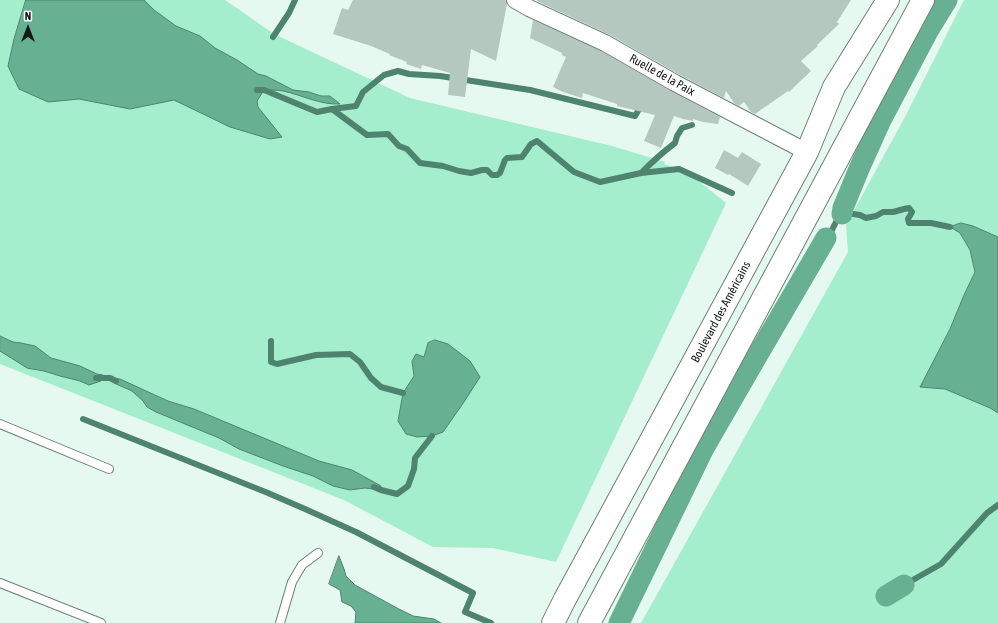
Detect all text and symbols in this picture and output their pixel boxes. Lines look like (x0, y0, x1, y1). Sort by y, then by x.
north arrow (8, 8, 48, 48)
text: N (25, 10, 31, 22)
street label: Ruelle de la Paix (627, 51, 697, 99)
street label: Boulevard des Américains (688, 259, 754, 365)

